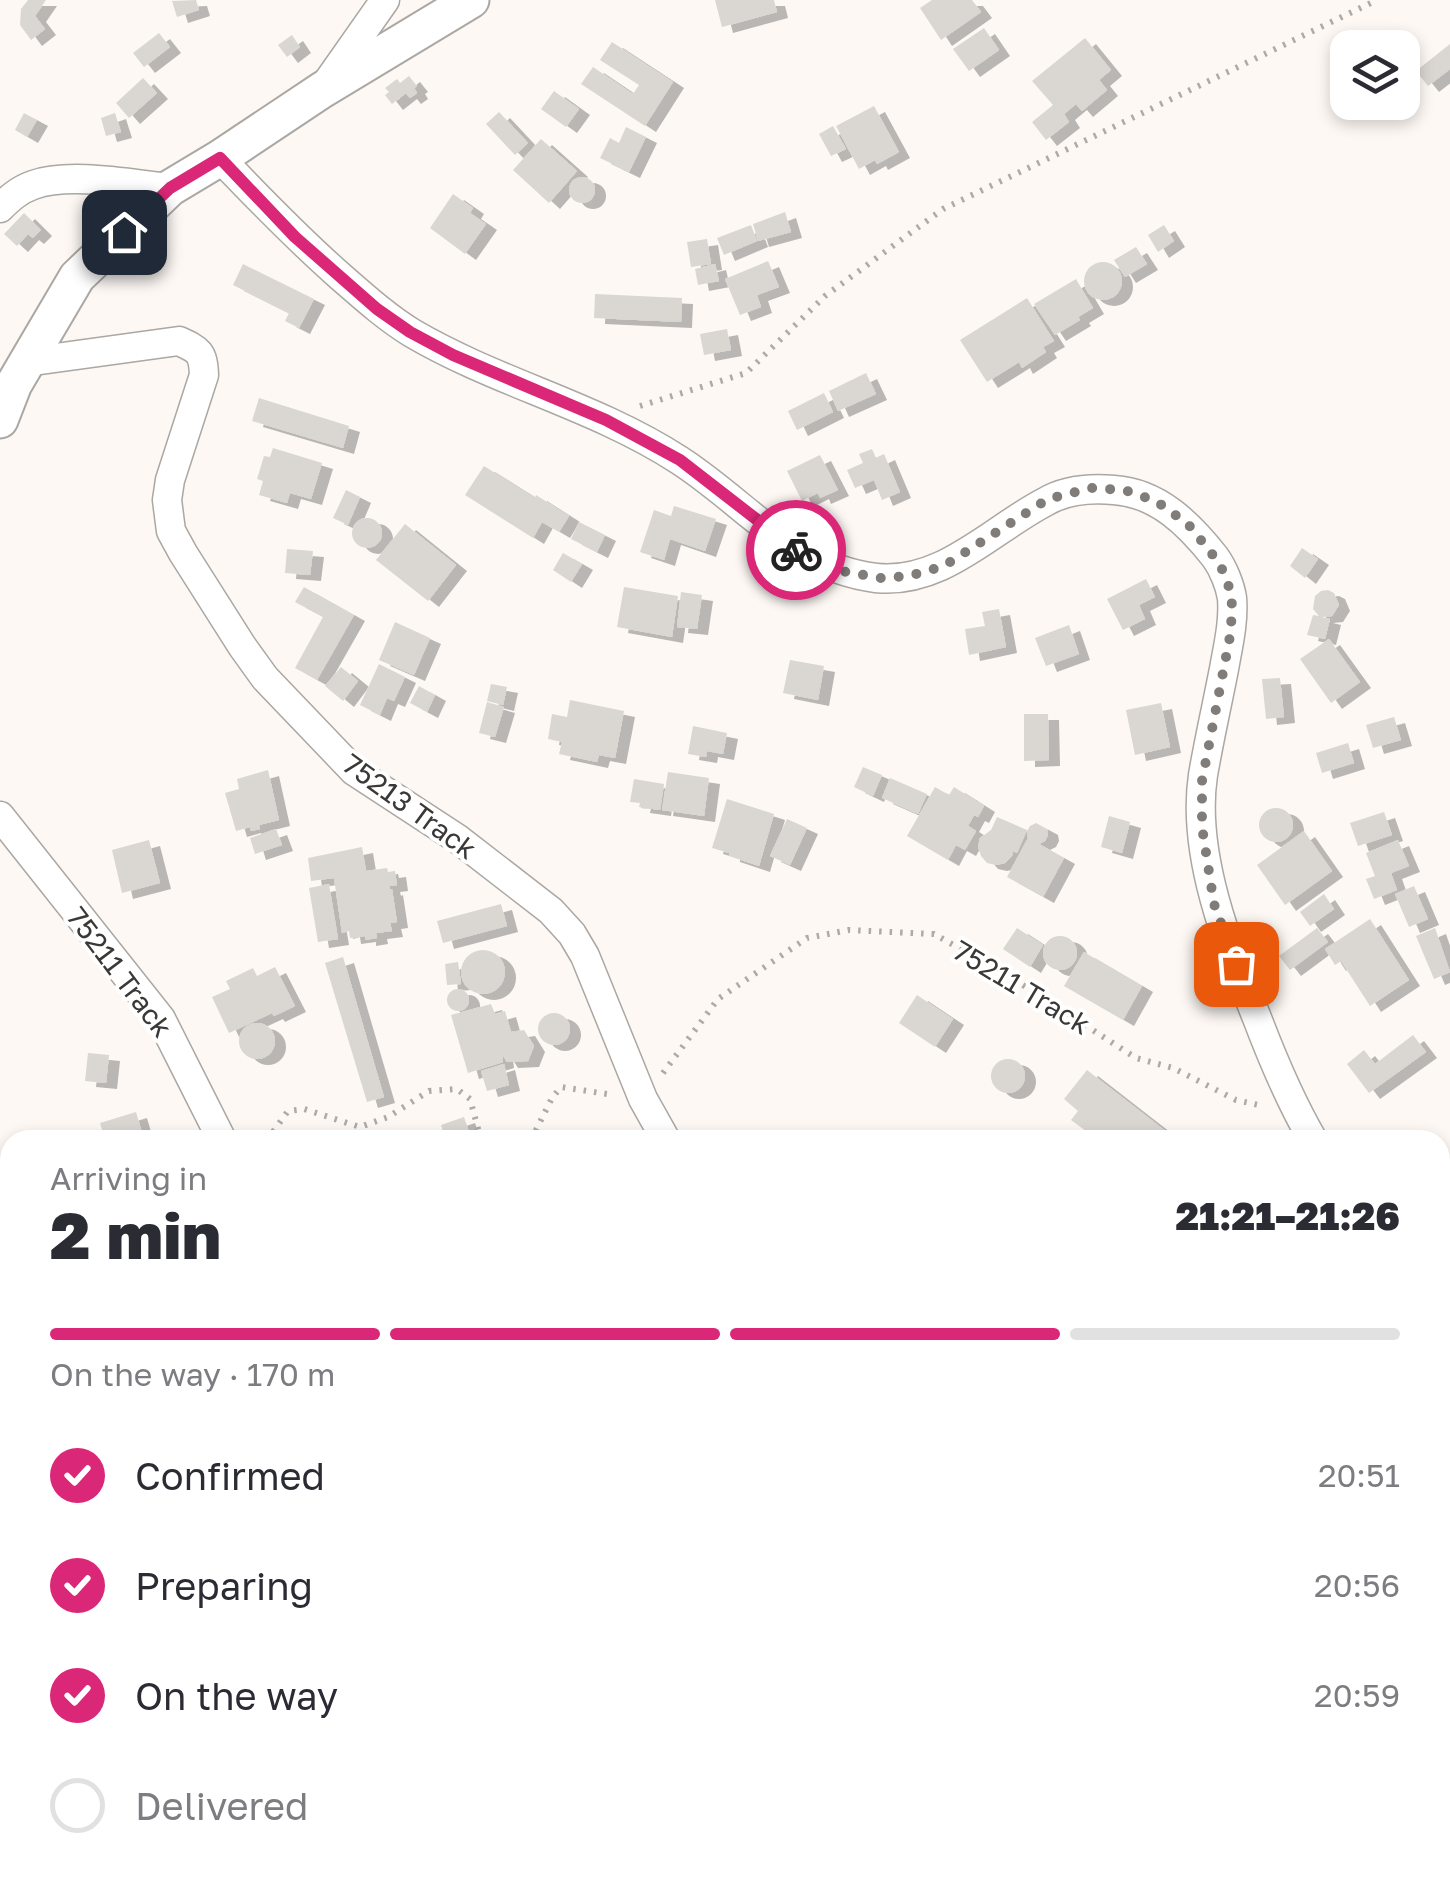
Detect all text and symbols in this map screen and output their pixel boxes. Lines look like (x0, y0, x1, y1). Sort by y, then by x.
map controls (1330, 30, 1420, 120)
button: layers (1330, 30, 1420, 120)
pin (82, 190, 167, 275)
icon: home (97, 205, 152, 260)
courier (746, 500, 846, 600)
icon: bike (769, 523, 824, 578)
street label: 75213 Track (337, 747, 483, 865)
street label: 75211 Track (61, 901, 180, 1044)
pin (1194, 922, 1279, 1007)
street label: 75211 Track (948, 933, 1097, 1041)
icon: bag (1209, 937, 1264, 992)
text: Arriving in (50, 1159, 207, 1197)
text: 21:21–21:26 (1175, 1193, 1400, 1238)
text: 2 min (50, 1195, 221, 1273)
text: On the way · 170 m (50, 1355, 335, 1393)
icon: check (50, 1448, 105, 1503)
text: Confirmed (135, 1453, 325, 1498)
text: 20:51 (1318, 1456, 1400, 1494)
icon: check (50, 1558, 105, 1613)
text: Preparing (135, 1563, 313, 1608)
text: 20:56 (1314, 1566, 1400, 1604)
icon: check (50, 1668, 105, 1723)
text: On the way (135, 1673, 338, 1718)
text: 20:59 (1314, 1676, 1400, 1714)
text: Delivered (135, 1783, 308, 1828)

